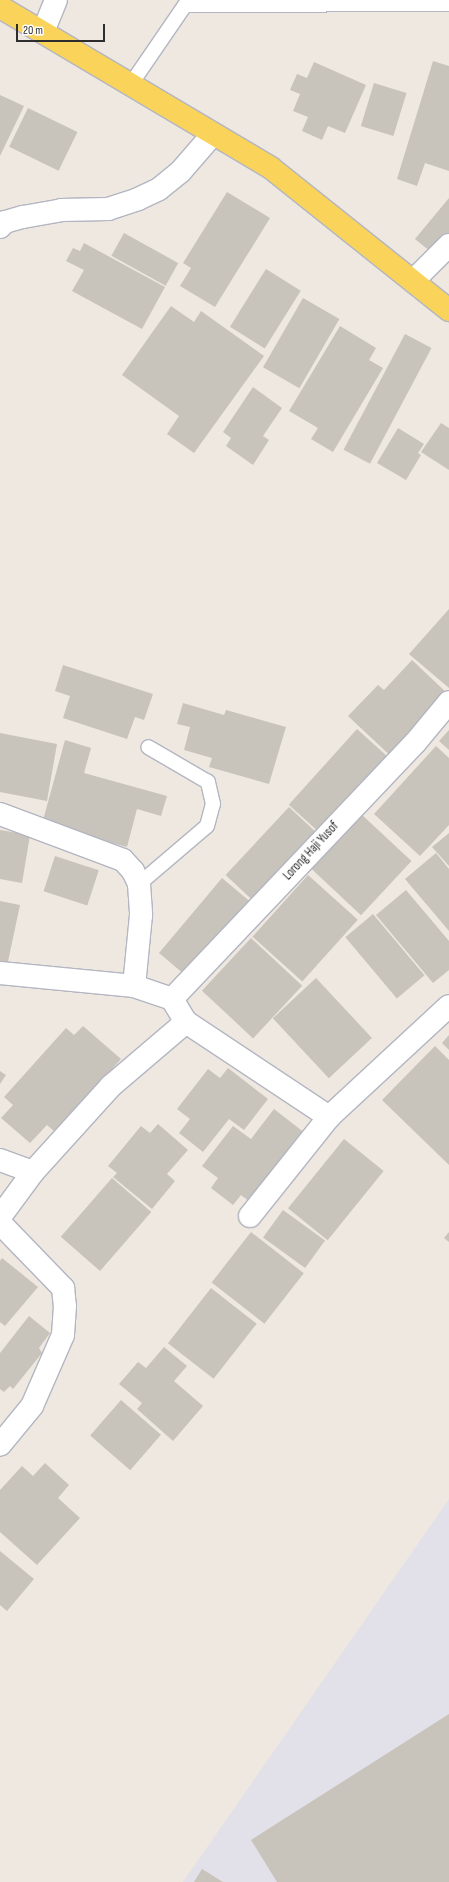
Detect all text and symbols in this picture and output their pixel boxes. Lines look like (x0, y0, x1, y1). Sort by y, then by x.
scale bar (18, 16, 107, 42)
text: 20 m (23, 23, 43, 38)
street label: Lorong Haji Yusof (280, 818, 342, 884)

